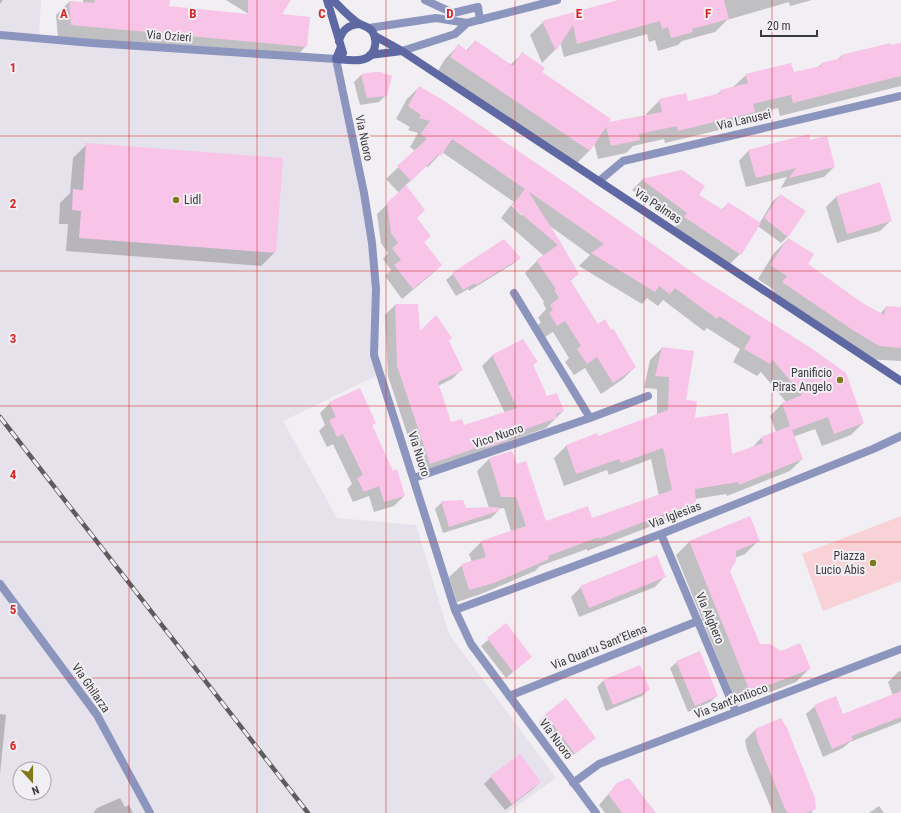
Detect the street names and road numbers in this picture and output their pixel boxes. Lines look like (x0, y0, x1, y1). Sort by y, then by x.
street label: Via Ozieri (146, 27, 192, 45)
street label: Via Lanusei (716, 107, 772, 133)
street label: Via Nuoro (352, 114, 376, 162)
street label: Via Palmas (632, 186, 684, 226)
street label: Vico Nuoro (471, 421, 525, 451)
street label: Via Nuoro (405, 430, 433, 478)
street label: Via Iglesias (647, 499, 703, 531)
street label: Via Alghero (693, 590, 727, 646)
street label: Via Quartu Sant'Elena (549, 621, 649, 673)
street label: Via Ghilarza (69, 661, 113, 715)
street label: Via Sant'Antioco (692, 681, 770, 721)
street label: Via Nuoro (536, 716, 576, 762)

